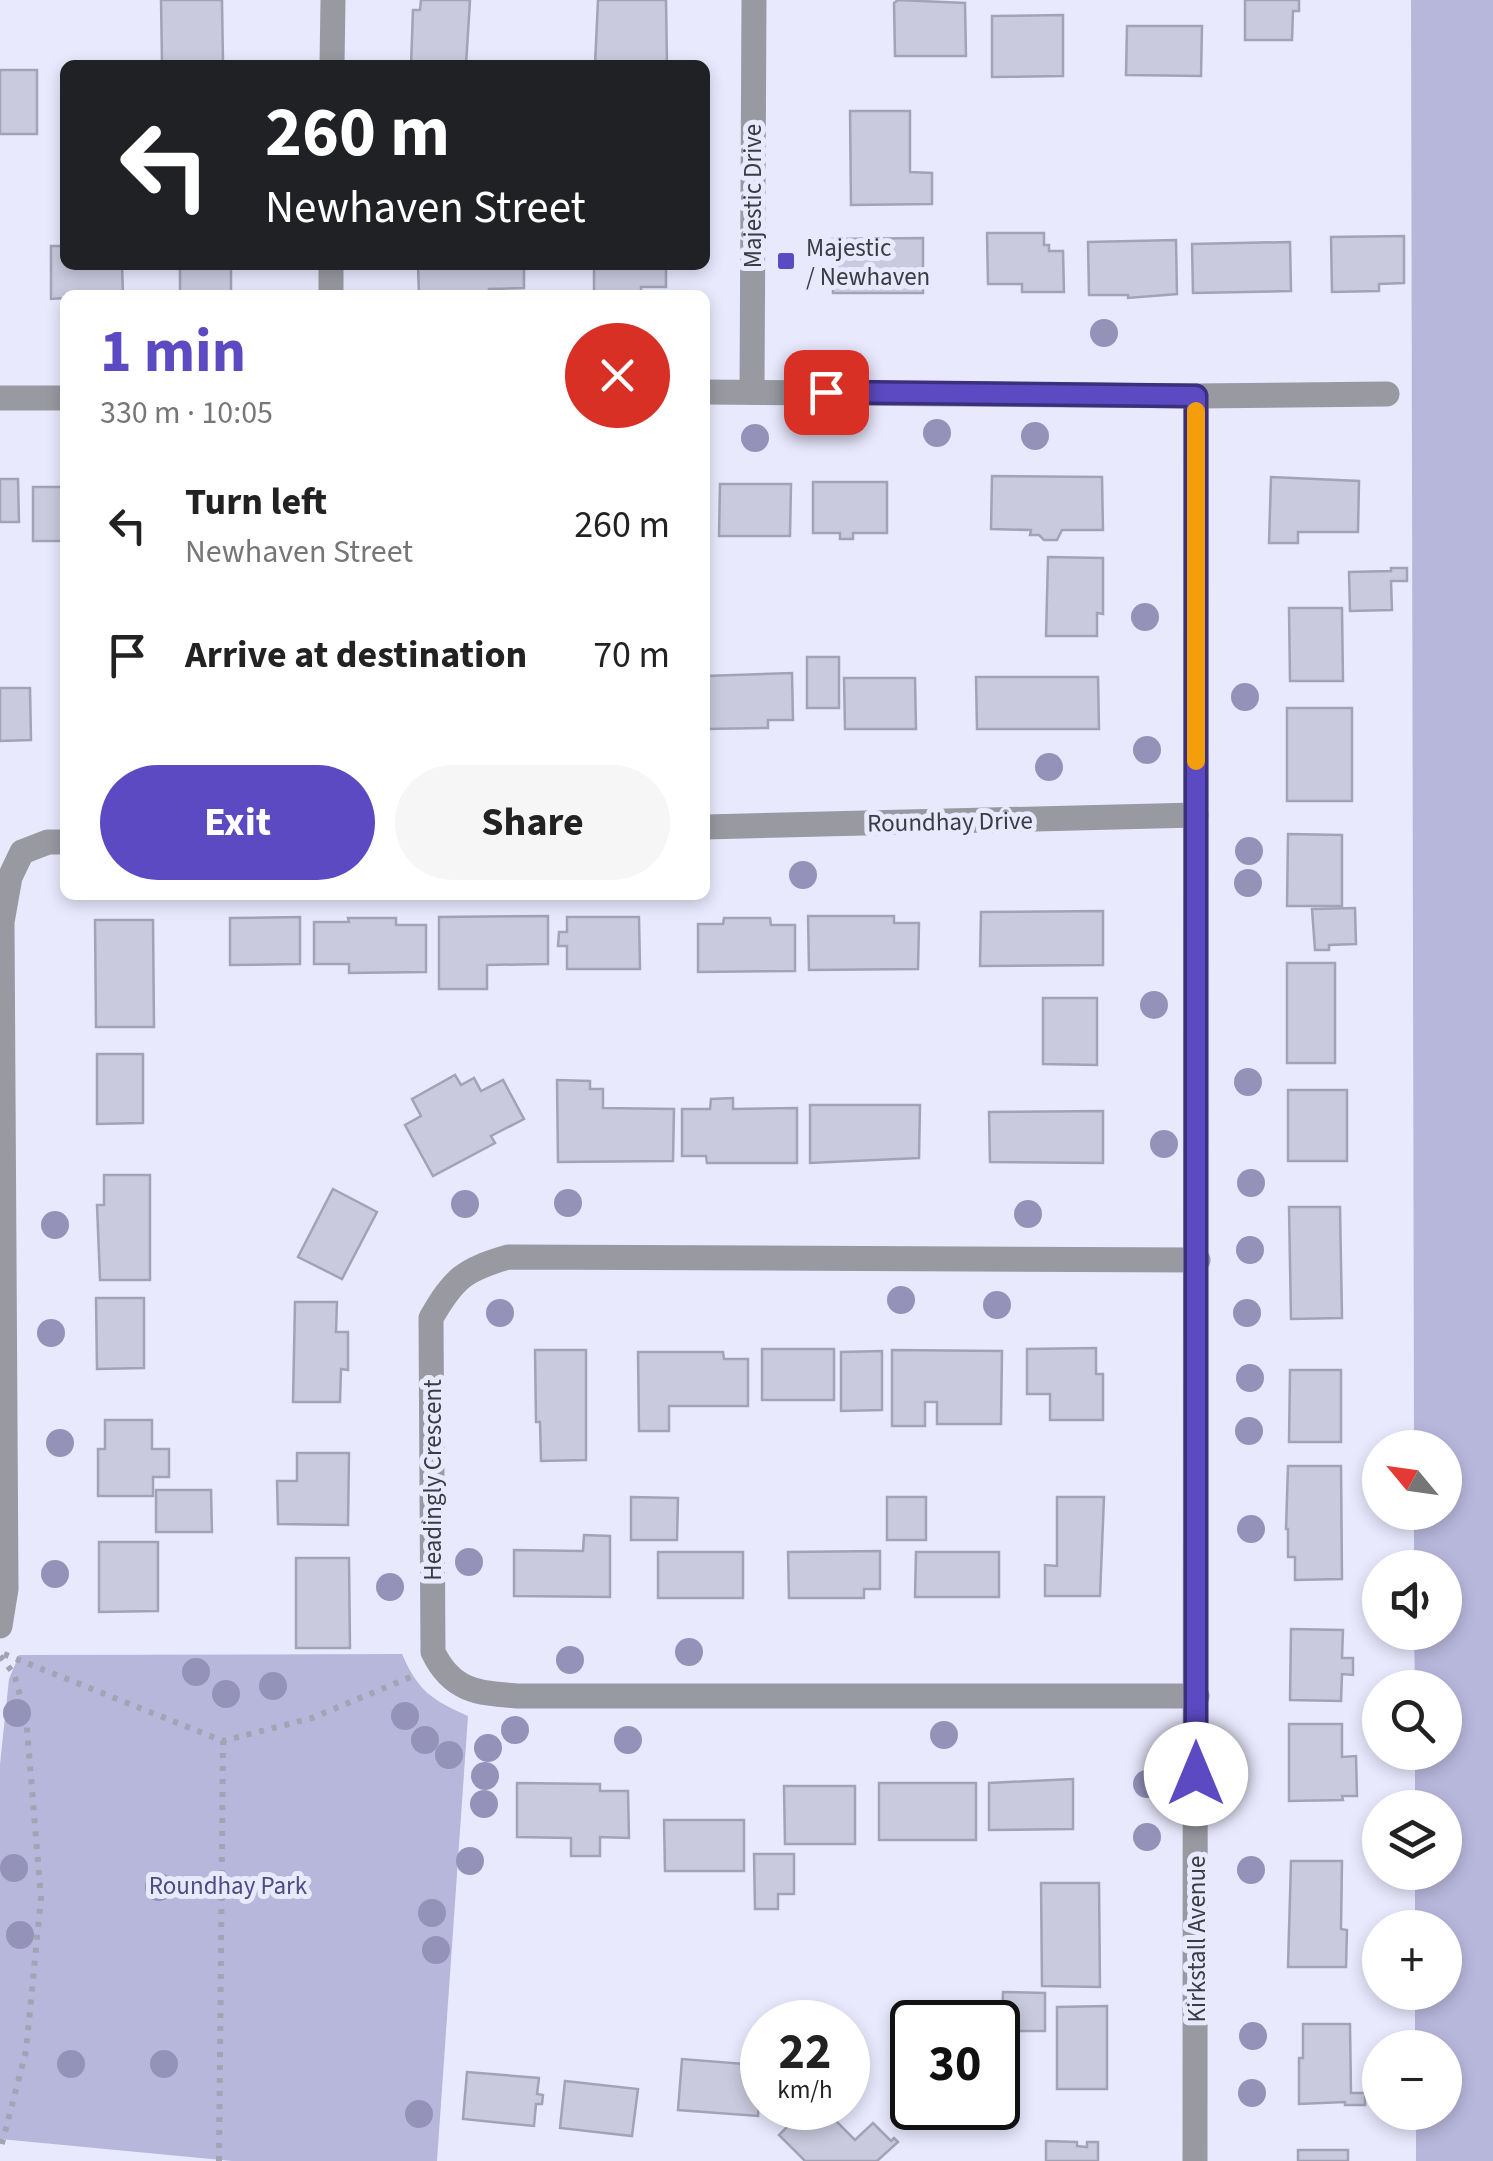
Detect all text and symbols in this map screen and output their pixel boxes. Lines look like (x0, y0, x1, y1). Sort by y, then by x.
text: 260 m (265, 83, 450, 183)
icon: left (100, 100, 230, 230)
street label: Majestic Drive (735, 124, 771, 268)
text: Newhaven Street (265, 176, 586, 240)
place label: Majestic / Newhaven (806, 230, 930, 295)
marker: Majestic / Newhaven (775, 250, 797, 272)
text: 1 min (100, 310, 246, 395)
button: close (565, 323, 670, 428)
pin (784, 350, 869, 435)
icon: arrive (799, 365, 854, 420)
text: 330 m · 10:05 (100, 390, 273, 436)
text: Turn left (185, 475, 327, 529)
icon: left (100, 498, 155, 553)
text: 260 m (574, 498, 670, 552)
text: Newhaven Street (185, 529, 413, 575)
icon: arrive (100, 628, 155, 683)
text: Arrive at destination (185, 628, 527, 682)
text: 70 m (593, 628, 670, 682)
button: Exit (100, 765, 375, 880)
button: Share (395, 765, 670, 880)
street label: Roundhay Drive (867, 803, 1033, 841)
street label: Headingly Crescent (415, 1379, 451, 1581)
north arrow (1362, 1430, 1462, 1530)
map controls (1362, 1430, 1462, 2130)
button: sound (1362, 1550, 1462, 1650)
button: search (1362, 1670, 1462, 1770)
position arrow (1144, 1722, 1248, 1826)
button: layers (1362, 1790, 1462, 1890)
street label: Kirkstall Avenue (1179, 1856, 1215, 2022)
park label: Roundhay Park (149, 1868, 308, 1904)
button: + (1362, 1910, 1462, 2010)
speed limit sign: 30 (890, 2000, 1020, 2130)
text: 22 (779, 2017, 831, 2088)
button: − (1362, 2030, 1462, 2130)
text: km/h (777, 2072, 833, 2108)

